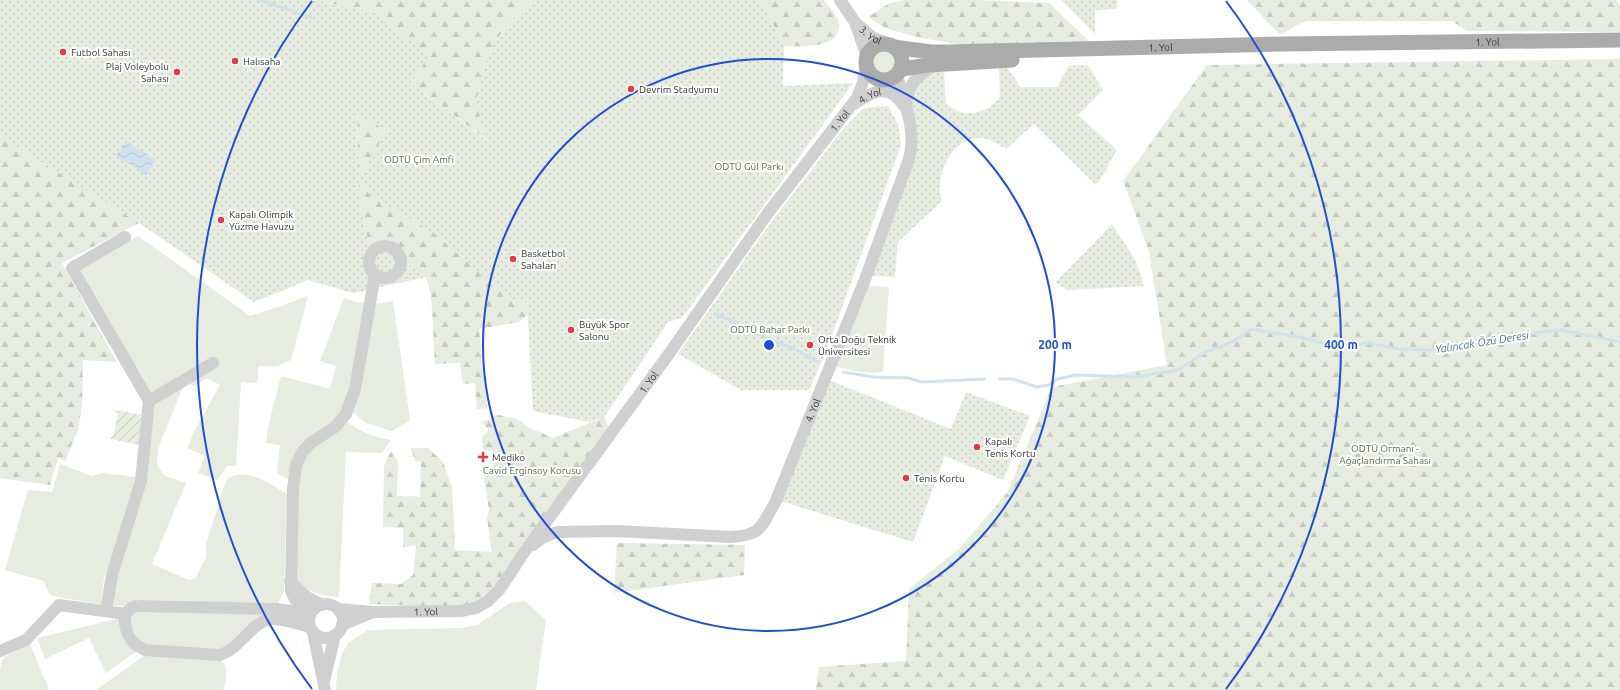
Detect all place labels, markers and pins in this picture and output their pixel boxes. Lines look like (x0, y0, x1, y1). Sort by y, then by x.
marker: Futbol Sahası (58, 47, 68, 57)
place label: Futbol Sahası (71, 47, 130, 58)
marker: Halısaha (230, 56, 240, 66)
place label: Halısaha (243, 56, 281, 67)
place label: Plaj Voleybolu Sahası (106, 61, 169, 84)
marker: Plaj Voleybolu Sahası (172, 67, 182, 77)
marker: Devrim Stadyumu (626, 84, 636, 94)
place label: Devrim Stadyumu (639, 84, 719, 95)
place label: Kapalı Olimpik Yüzme Havuzu (229, 209, 294, 232)
marker: Kapalı Olimpik Yüzme Havuzu (216, 215, 226, 225)
place label: Basketbol Sahaları (521, 248, 566, 271)
marker: Basketbol Sahaları (508, 254, 518, 264)
place label: Büyük Spor Salonu (579, 319, 630, 342)
marker: Büyük Spor Salonu (566, 325, 576, 335)
place label: Orta Doğu Teknik Üniversitesi (818, 334, 896, 357)
centre of rings (762, 338, 776, 352)
marker: Orta Doğu Teknik Üniversitesi (805, 340, 815, 350)
place label: Kapalı Tenis Kortu (985, 436, 1036, 459)
marker: Kapalı Tenis Kortu (972, 442, 982, 452)
marker: Mediko (477, 451, 489, 463)
place label: Mediko (492, 452, 525, 463)
marker: Tenis Kortu (901, 473, 911, 483)
place label: Tenis Kortu (914, 473, 965, 484)

